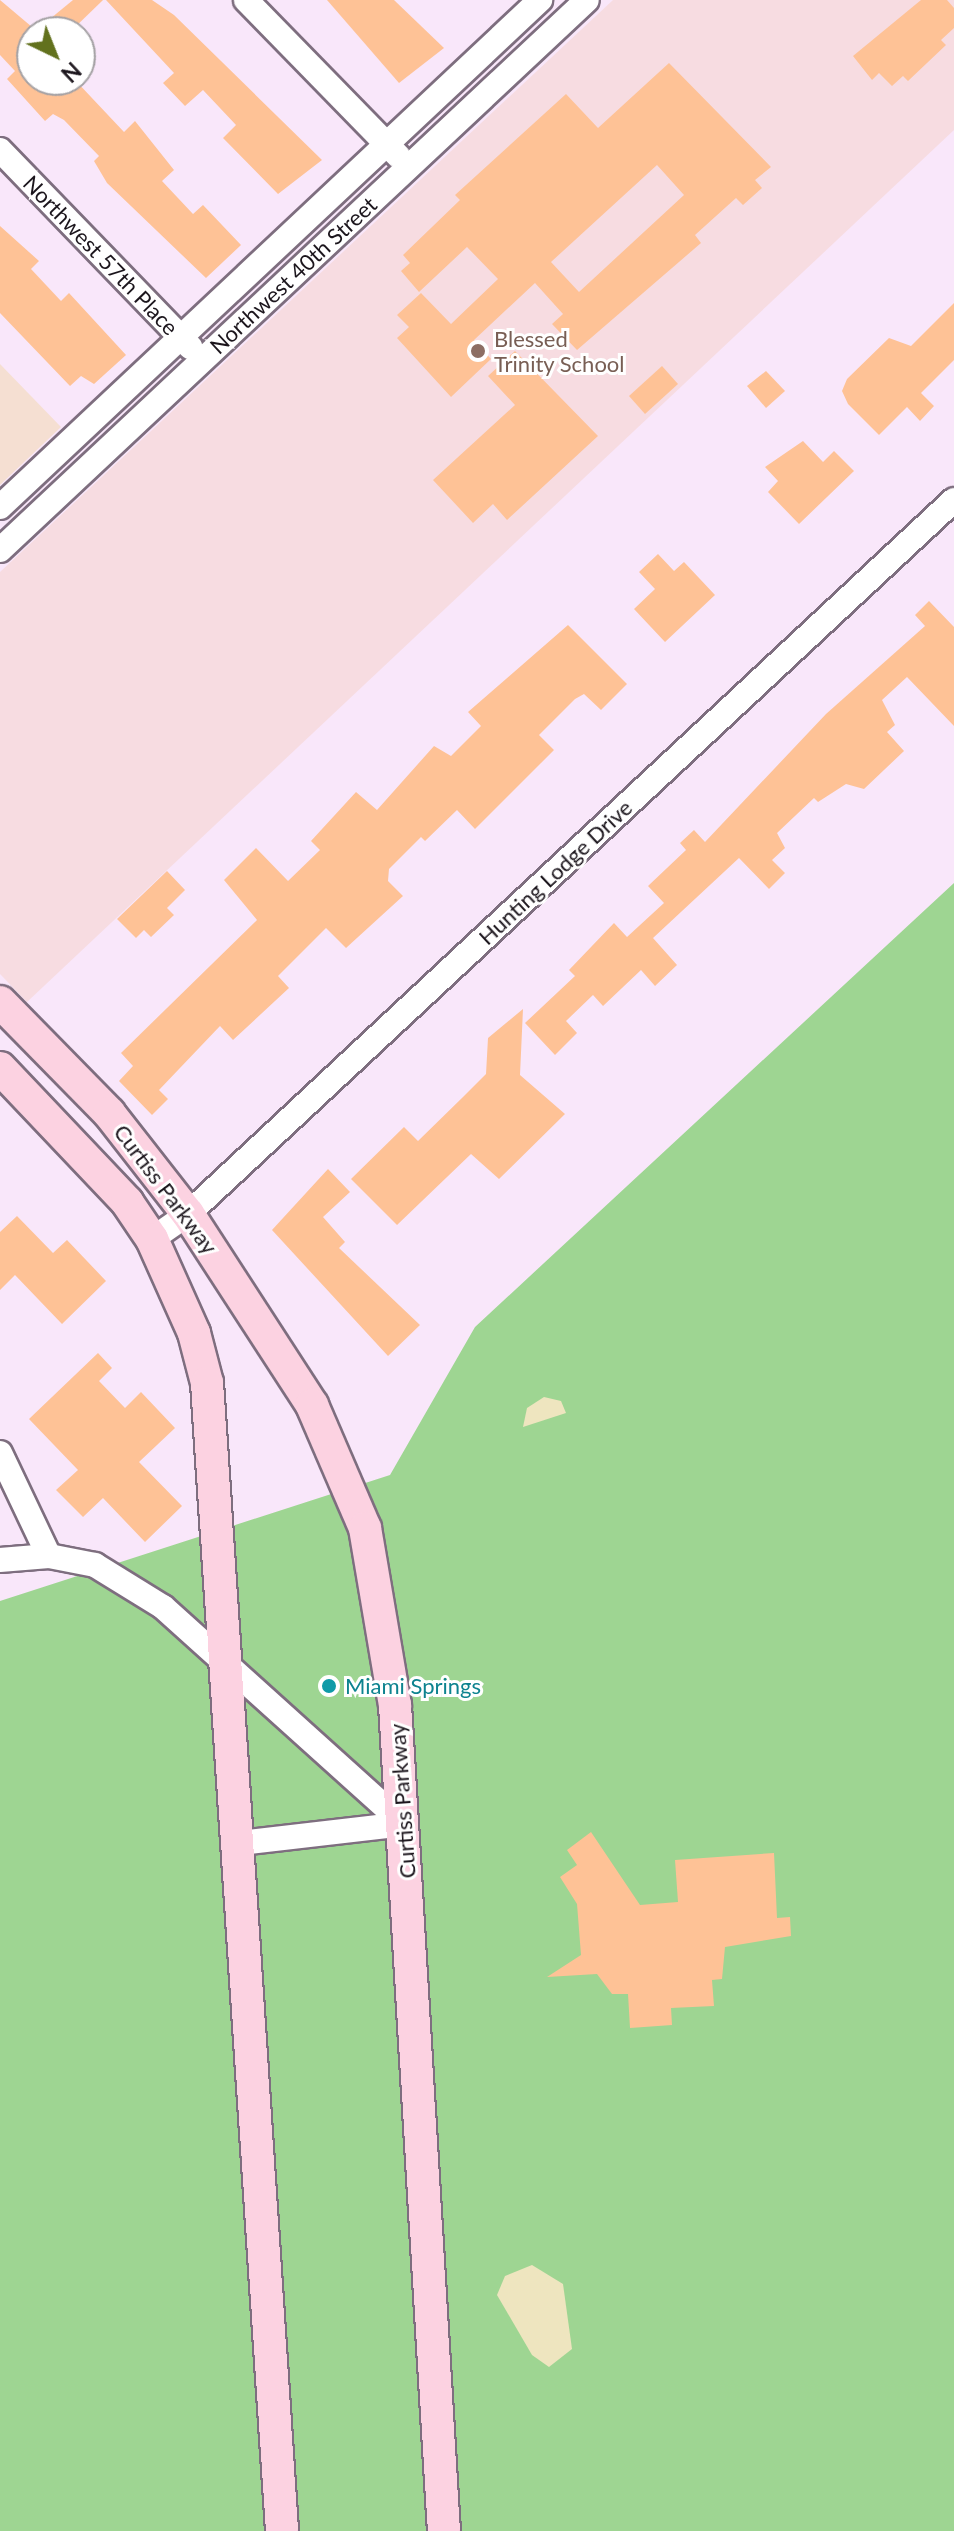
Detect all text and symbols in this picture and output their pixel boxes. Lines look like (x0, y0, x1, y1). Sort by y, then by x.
north arrow (16, 16, 96, 96)
text: N (56, 57, 87, 88)
street label: Northwest 57th Place (18, 170, 184, 340)
street label: Northwest 40th Street (204, 191, 382, 359)
place label: Blessed Trinity School (494, 325, 625, 376)
marker: Blessed Trinity School (469, 342, 487, 360)
street label: Hunting Lodge Drive (473, 794, 637, 950)
street label: Curtiss Parkway (109, 1119, 223, 1259)
place label: Miami Springs (345, 1673, 481, 1699)
marker: Miami Springs (320, 1677, 338, 1695)
street label: Curtiss Parkway (383, 1723, 421, 1879)

